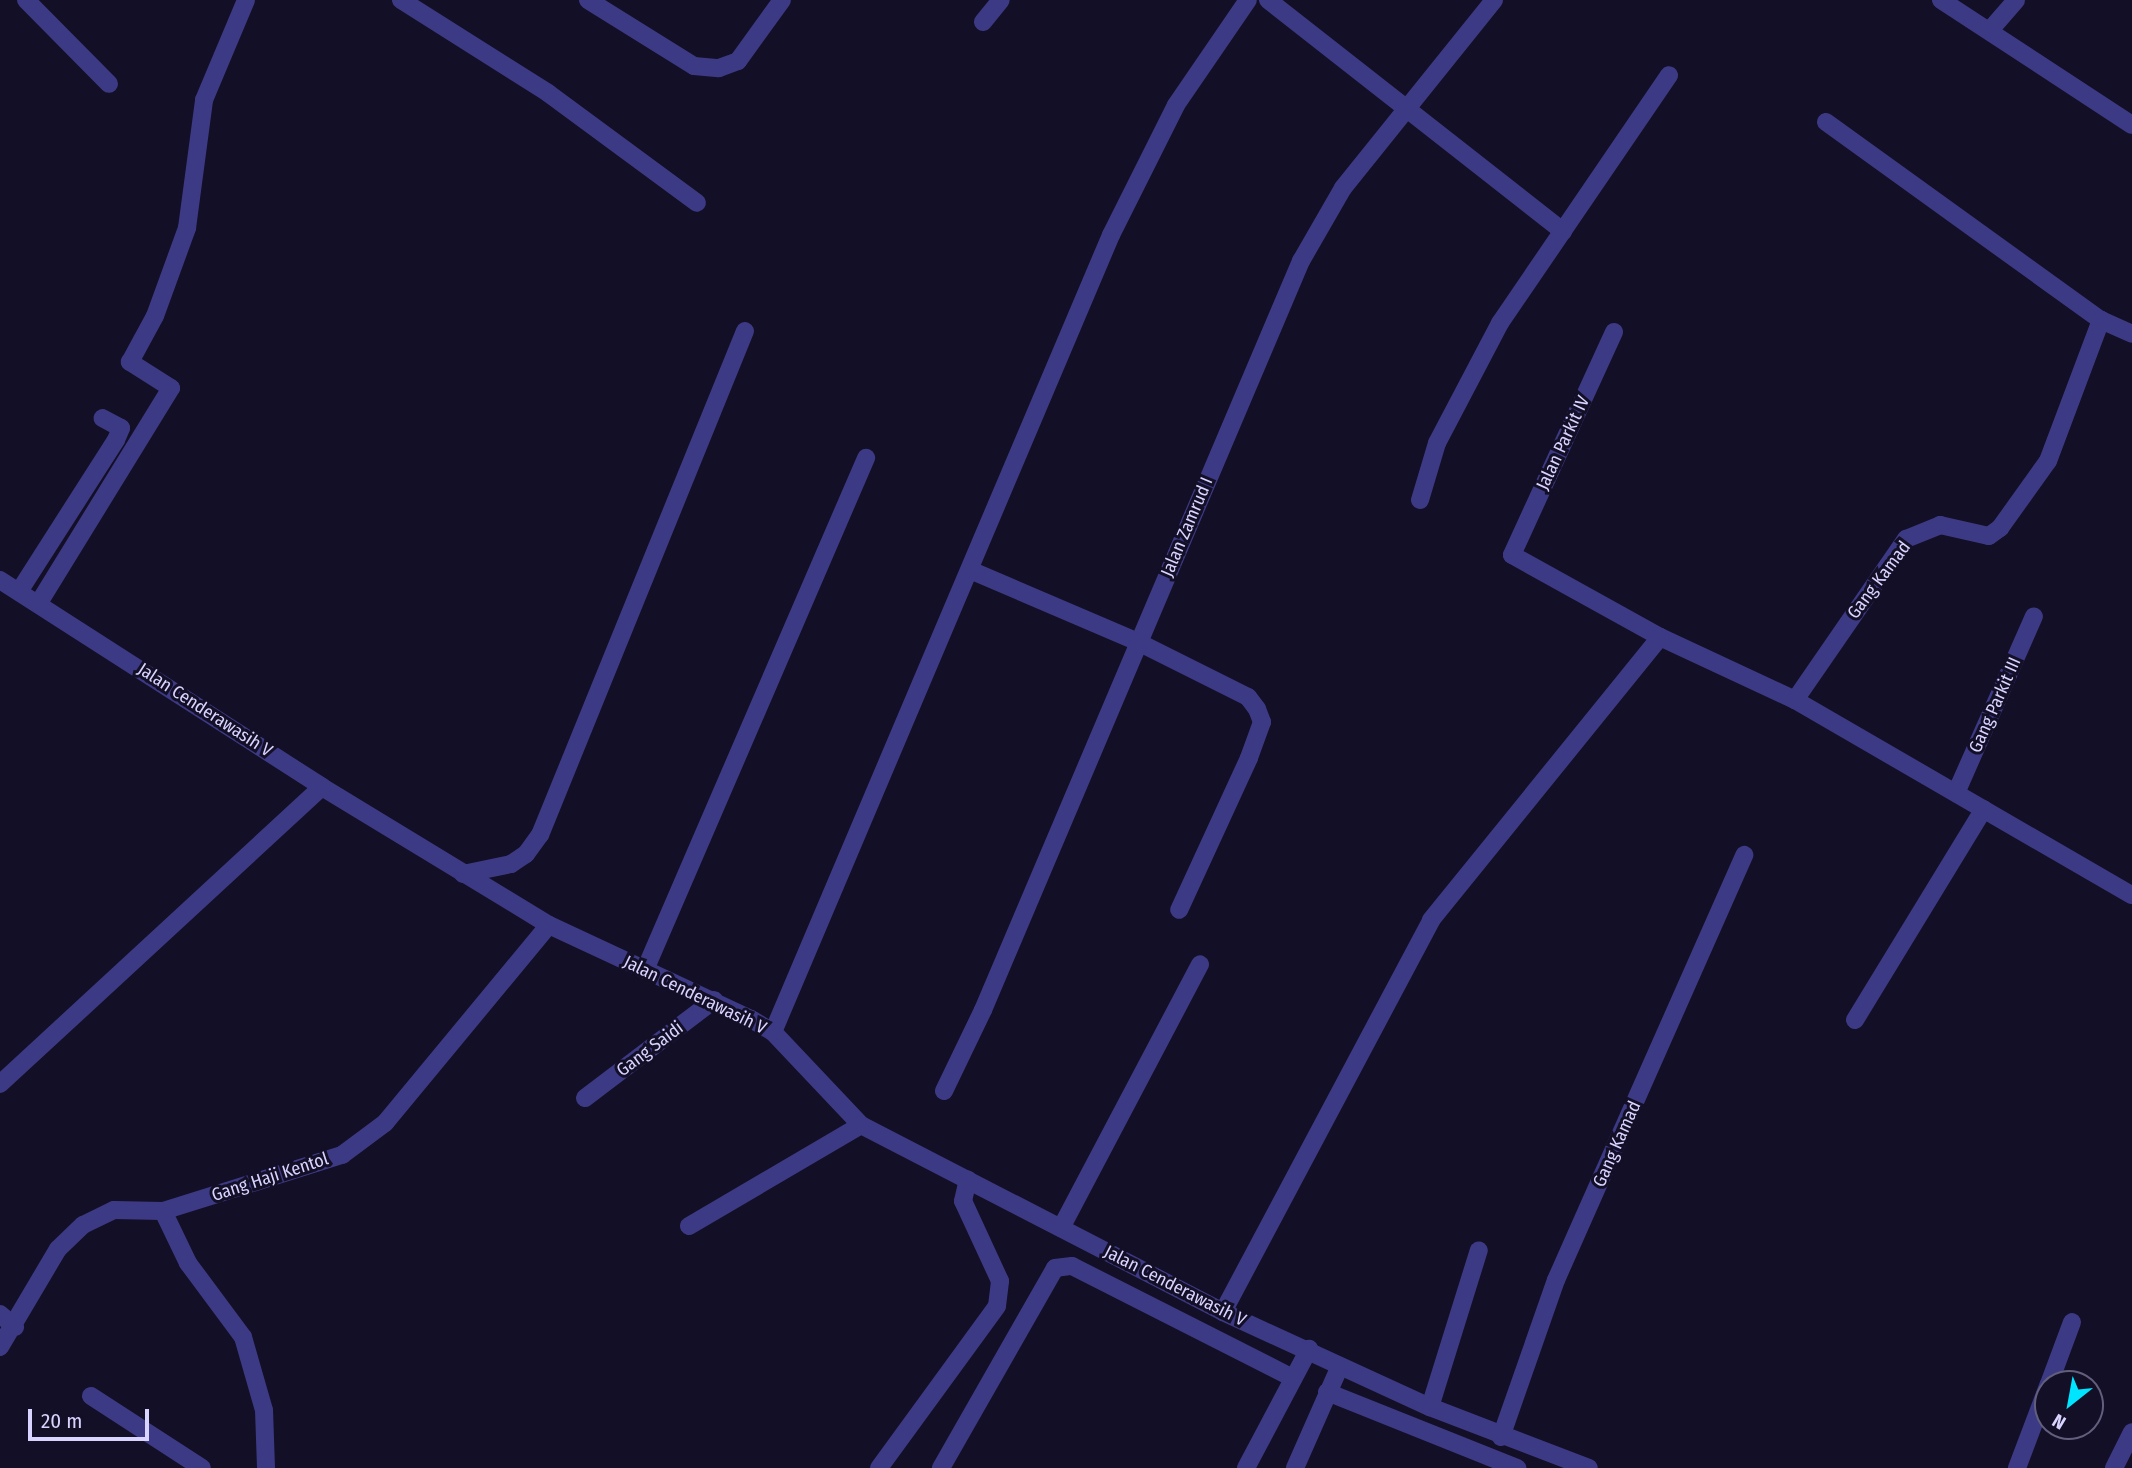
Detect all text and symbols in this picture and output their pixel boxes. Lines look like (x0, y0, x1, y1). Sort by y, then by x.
street label: Jalan Parkit IV (1532, 393, 1594, 493)
street label: Jalan Zamrud I (1156, 474, 1218, 580)
street label: Gang Kamad (1843, 537, 1915, 623)
street label: Gang Parkit III (1964, 654, 2026, 756)
street label: Jalan Cenderawasih V (134, 658, 276, 762)
street label: Jalan Cenderawasih V (620, 951, 770, 1039)
street label: Gang Saidi (612, 1017, 688, 1081)
street label: Gang Kamad (1588, 1098, 1646, 1190)
street label: Gang Haji Kentol (209, 1148, 331, 1206)
street label: Jalan Cenderawasih V (1100, 1241, 1250, 1331)
north arrow (2034, 1370, 2104, 1440)
scale bar (32, 1394, 152, 1438)
text: 20 m (41, 1408, 82, 1434)
text: N (2048, 1409, 2070, 1435)

